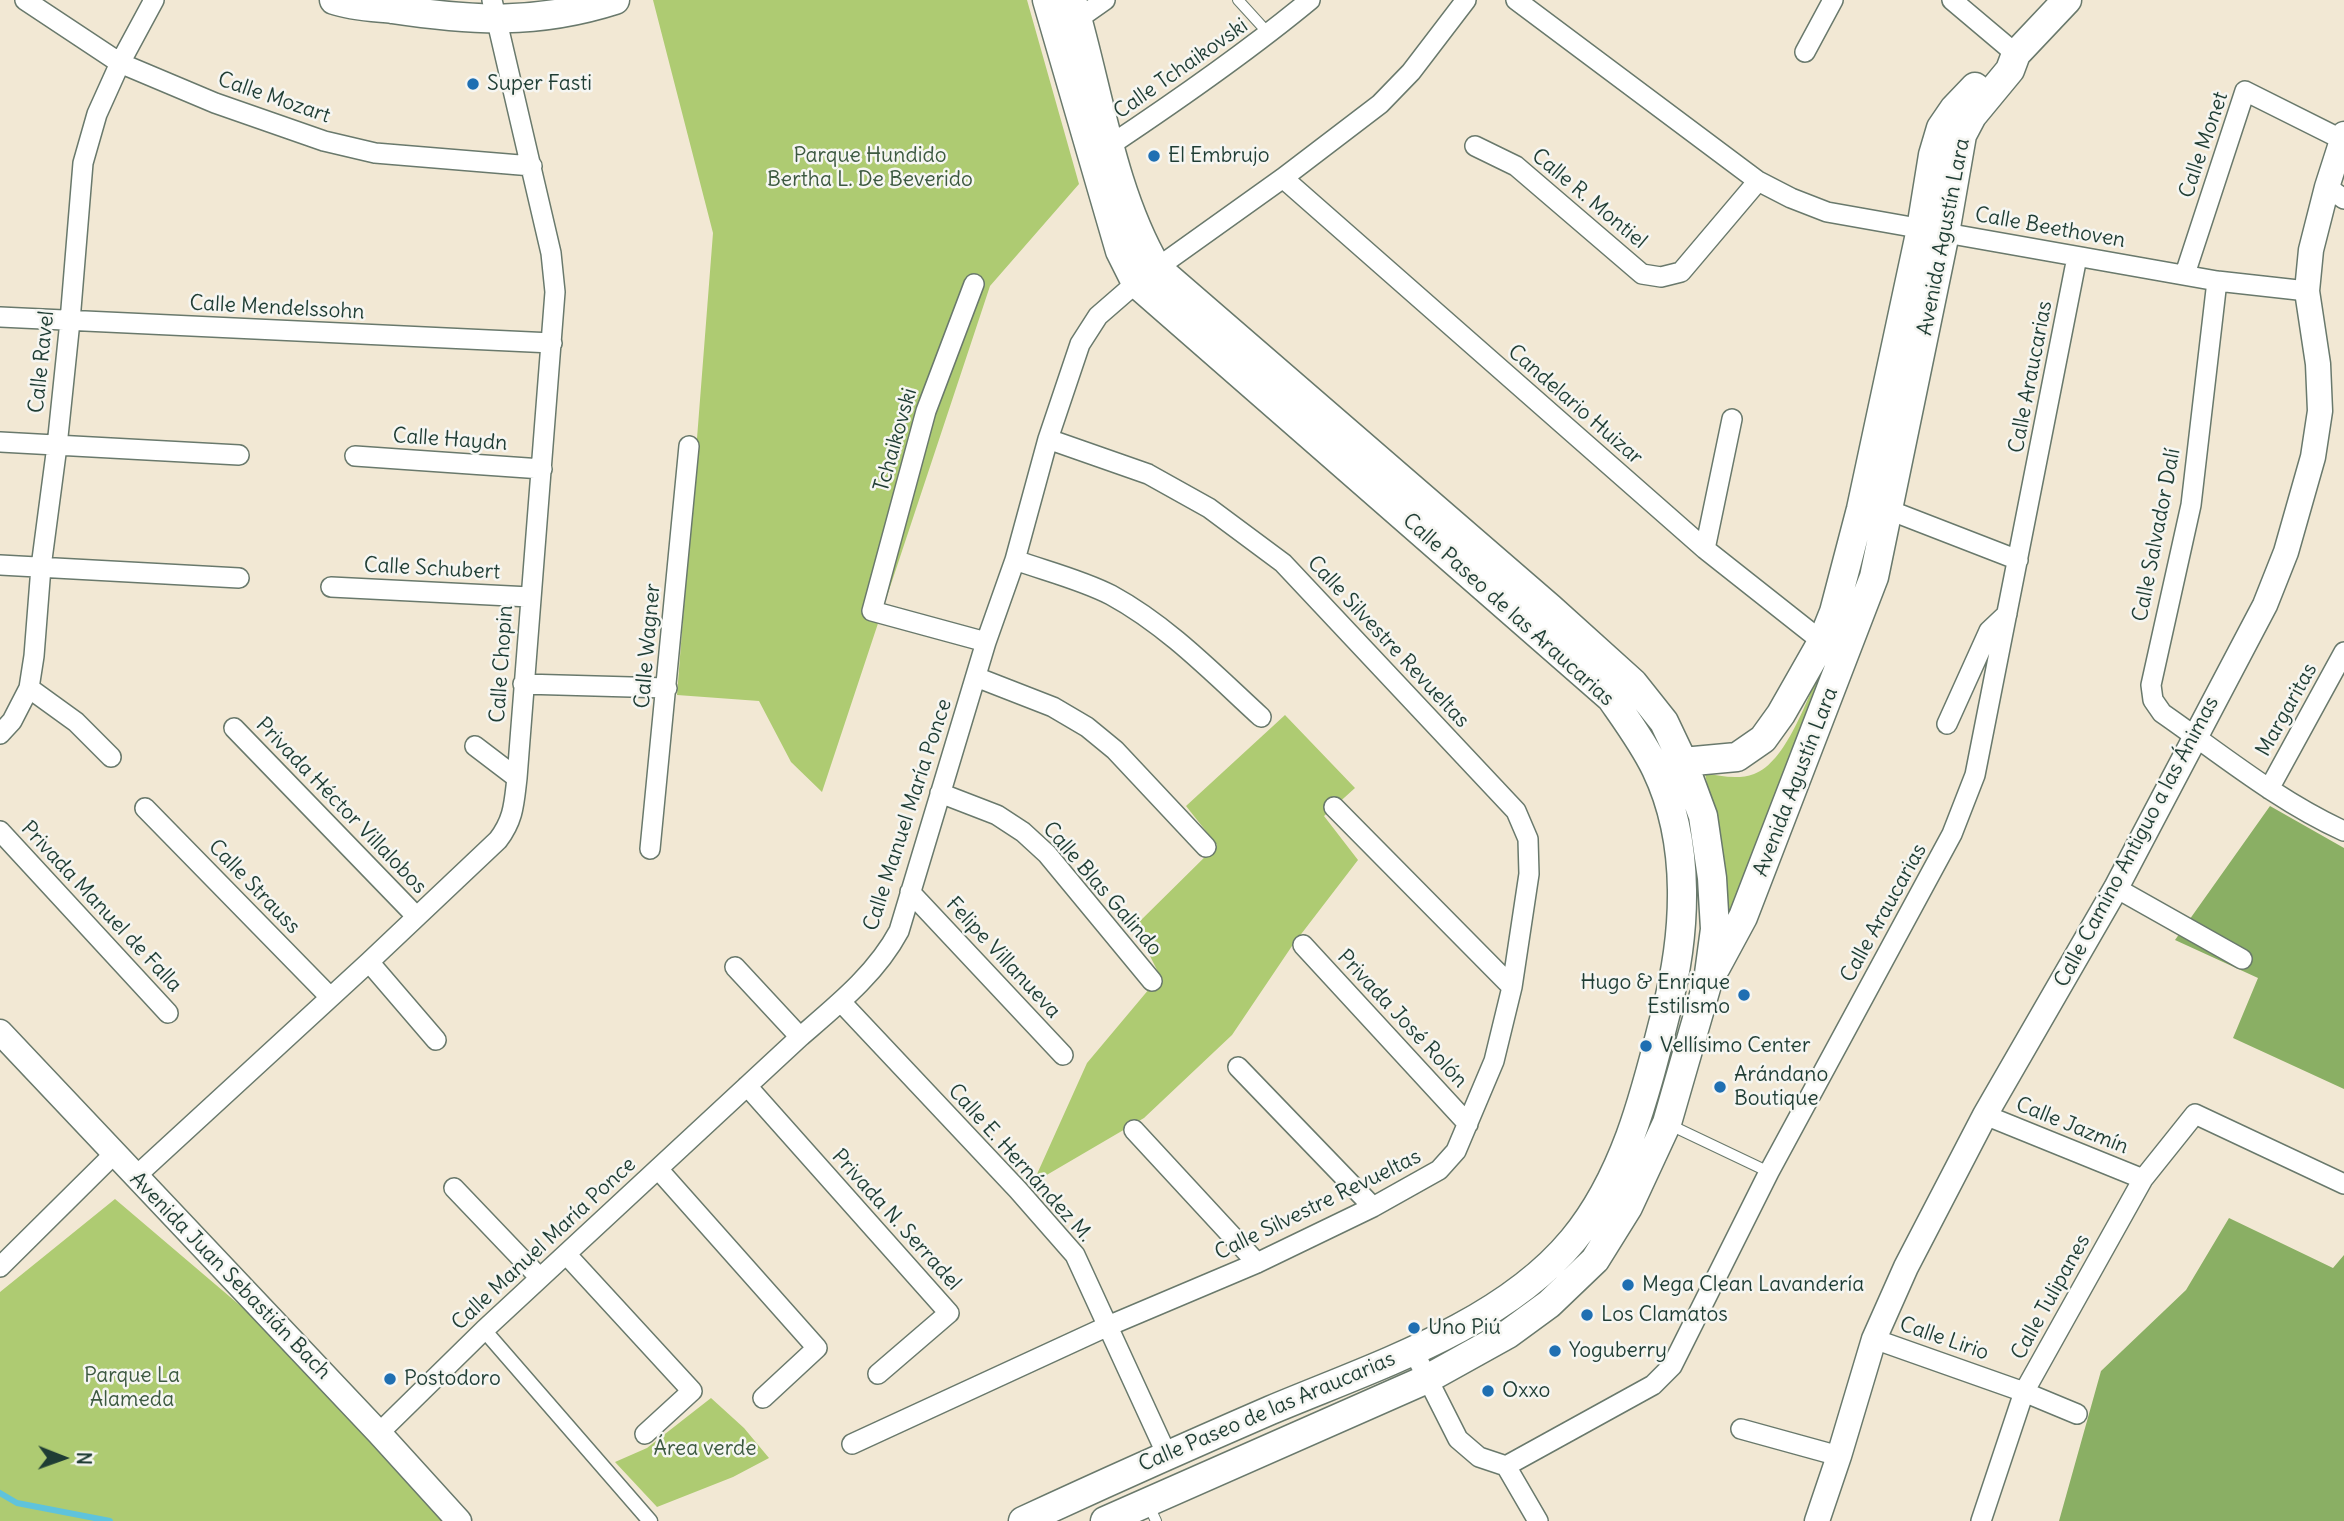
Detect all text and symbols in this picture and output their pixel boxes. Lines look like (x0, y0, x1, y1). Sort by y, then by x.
street label: Calle Tchaikovski (1109, 13, 1253, 125)
street label: Calle Mozart (214, 67, 334, 129)
place label: Super Fasti (487, 71, 592, 97)
marker: Super Fasti (465, 76, 481, 92)
street label: Calle Monet (2174, 89, 2234, 201)
street label: Avenida Agustín Lara (1912, 136, 1976, 338)
park label: Parque Hundido Bertha L. De Beverido (767, 143, 973, 193)
place label: El Embrujo (1168, 143, 1270, 169)
street label: Calle R. Montiel (1526, 144, 1652, 254)
marker: El Embrujo (1146, 148, 1162, 164)
street label: Calle Beethoven (1973, 202, 2127, 254)
street label: Calle Mendelssohn (189, 291, 365, 325)
street label: Calle Araucarias (2004, 299, 2058, 455)
street label: Calle Ravel (24, 310, 60, 414)
street label: Candelario Huizar (1502, 340, 1648, 470)
street label: Tchaikovski (869, 385, 923, 495)
street label: Calle Haydn (392, 423, 508, 457)
street label: Calle Salvador Dalí (2128, 446, 2186, 624)
street label: Calle Paseo de las Araucarias (1397, 508, 1619, 712)
street label: Calle Silvestre Revueltas (1302, 551, 1474, 733)
street label: Calle Schubert (363, 553, 501, 585)
street label: Calle Wagner (630, 582, 666, 710)
street label: Calle Chopin (485, 604, 519, 724)
street label: Margaritas (2251, 659, 2323, 761)
street label: Avenida Agustín Lara (1748, 684, 1844, 880)
street label: Calle Camino Antiguo a las Ánimas (2049, 692, 2225, 992)
street label: Calle Manuel María Ponce (859, 696, 957, 934)
street label: Privada Héctor Villalobos (250, 713, 432, 899)
street label: Privada Manuel de Falla (15, 816, 187, 998)
street label: Calle Blas Galindo (1037, 817, 1167, 961)
street label: Calle Strauss (203, 835, 305, 939)
street label: Calle Araucarias (1836, 839, 1932, 987)
street label: Felipe Villanueva (940, 892, 1066, 1024)
street label: Privada José Rolón (1332, 945, 1472, 1093)
place label: Hugo & Enrique Estilismo (1580, 970, 1730, 1020)
marker: Hugo & Enrique Estilismo (1736, 987, 1752, 1003)
place label: Vellísimo Center (1660, 1033, 1811, 1059)
marker: Vellísimo Center (1638, 1038, 1654, 1054)
place label: Arándano Boutique (1734, 1062, 1828, 1112)
street label: Calle E. Hernández M. (942, 1079, 1098, 1247)
marker: Arándano Boutique (1712, 1079, 1728, 1095)
street label: Calle Jazmín (2012, 1092, 2132, 1160)
street label: Privada N. Serradel (826, 1144, 966, 1296)
street label: Calle Silvestre Revueltas (1211, 1144, 1425, 1266)
street label: Calle Manuel María Ponce (447, 1152, 641, 1336)
street label: Avenida Juan Sebastián Bach (124, 1167, 336, 1385)
street label: Calle Tulipanes (2006, 1230, 2096, 1364)
place label: Mega Clean Lavandería (1642, 1272, 1864, 1298)
marker: Mega Clean Lavandería (1620, 1277, 1636, 1293)
place label: Los Clamatos (1601, 1302, 1728, 1328)
marker: Los Clamatos (1579, 1307, 1595, 1323)
street label: Calle Lirio (1896, 1312, 1992, 1366)
place label: Uno Piú (1428, 1315, 1501, 1341)
marker: Uno Piú (1406, 1320, 1422, 1336)
place label: Yoguberry (1569, 1338, 1667, 1364)
marker: Yoguberry (1547, 1343, 1563, 1359)
street label: Calle Paseo de las Araucarias (1135, 1346, 1399, 1478)
park label: Parque La Alameda (84, 1363, 180, 1413)
place label: Postodoro (404, 1366, 501, 1392)
marker: Postodoro (382, 1371, 398, 1387)
place label: Oxxo (1502, 1378, 1550, 1404)
marker: Oxxo (1480, 1383, 1496, 1399)
north arrow (28, 1423, 98, 1493)
park label: Área verde (653, 1436, 757, 1462)
text: N (72, 1452, 96, 1465)

